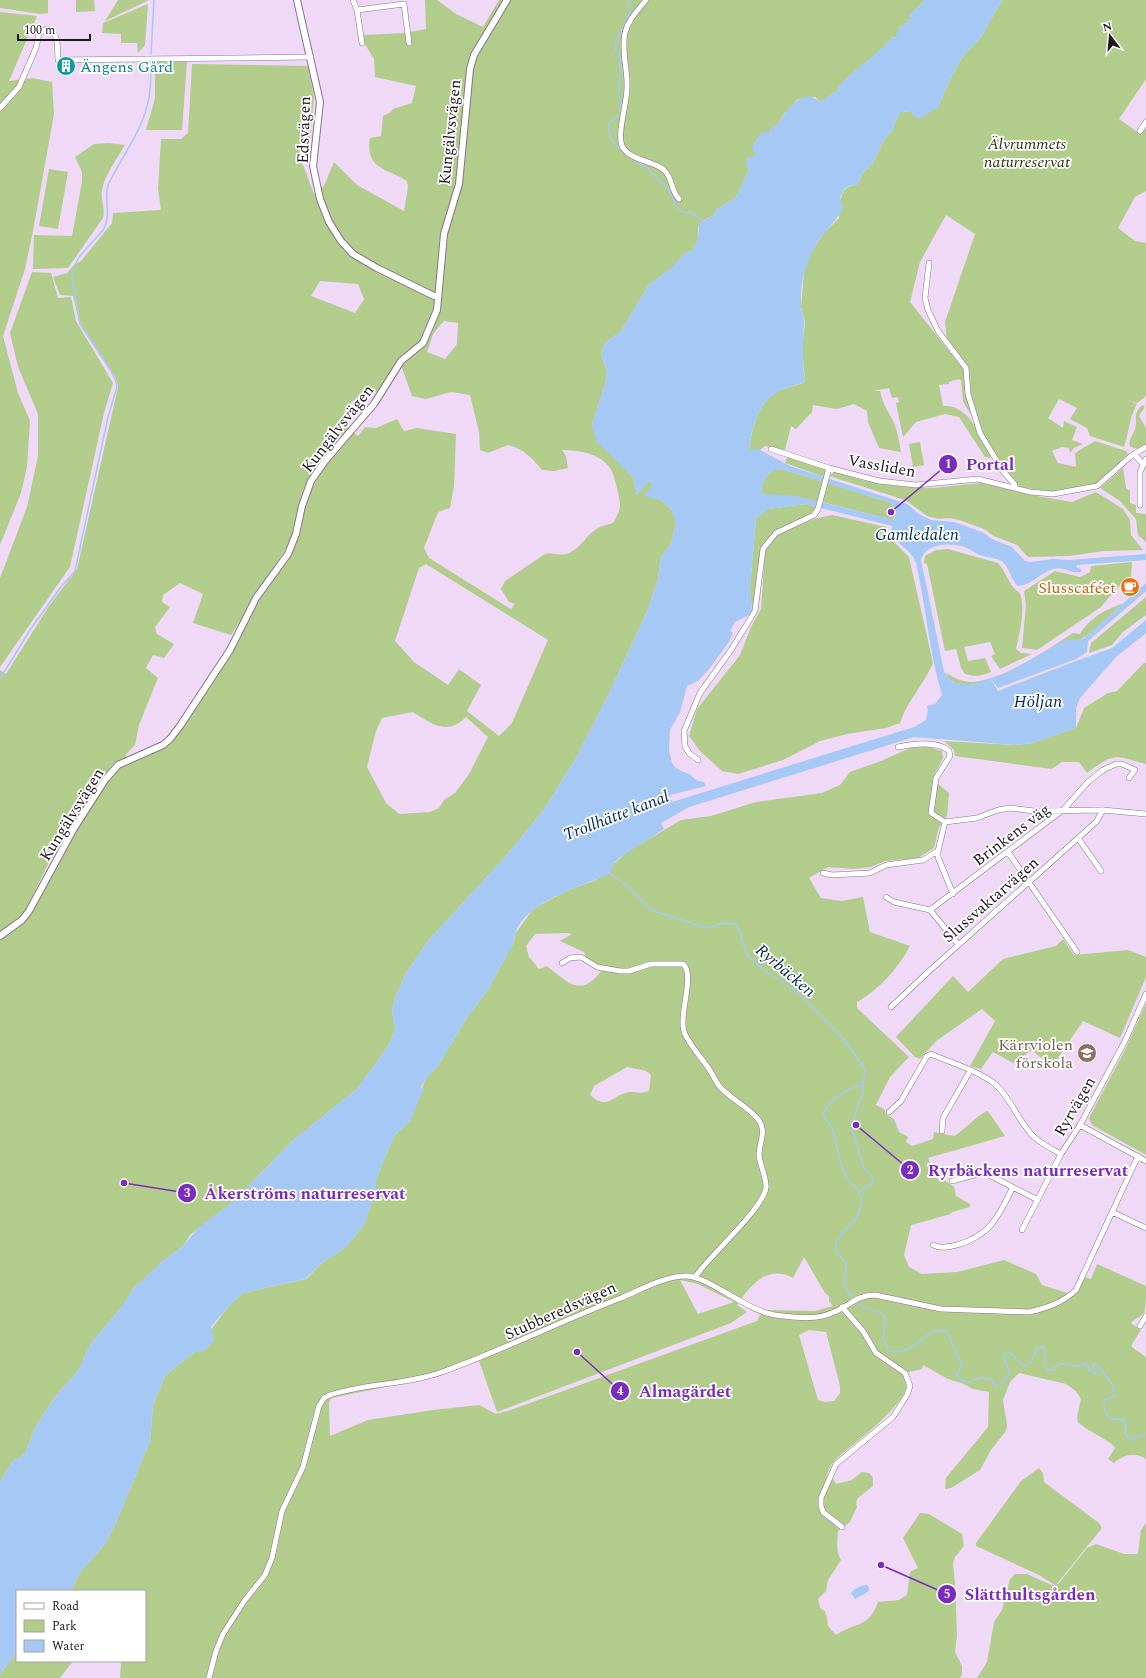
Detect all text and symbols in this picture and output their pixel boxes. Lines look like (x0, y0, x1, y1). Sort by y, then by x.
scale bar (18, 16, 90, 42)
north arrow (1090, 16, 1130, 56)
text: N (1101, 17, 1114, 36)
text: 100 m (24, 21, 55, 40)
building icon: Ängens Gård (55, 55, 77, 77)
place label: Ängens Gård (80, 55, 173, 79)
street label: Kungälvsvägen (433, 78, 467, 186)
street label: Edsvägen (291, 96, 317, 164)
park label: Älvrummets naturreservat (984, 132, 1071, 174)
street label: Kungälvsvägen (296, 380, 380, 478)
street label: Vassliden (846, 448, 918, 484)
callout: Portal (938, 450, 1023, 479)
text: Portal (966, 452, 1015, 478)
text: 1 (945, 455, 951, 474)
water label: Gamledalen (875, 522, 959, 548)
place label: Slusscaféet (1038, 576, 1116, 600)
cafe icon: Slusscaféet (1119, 576, 1141, 598)
water label: Höljan (1014, 689, 1062, 715)
street label: Kungälvsvägen (34, 763, 110, 866)
water label: Trollhätte kanal (560, 784, 674, 848)
street label: Brinkens väg (968, 798, 1056, 872)
street label: Slussvaktarvägen (937, 851, 1044, 948)
water label: Ryrbäcken (749, 938, 821, 1004)
place label: Kärrviolen förskola (998, 1033, 1073, 1075)
school or university icon: Kärrviolen förskola (1076, 1042, 1098, 1064)
street label: Ryrvägen (1048, 1072, 1102, 1141)
callout: Ryrbäckens naturreservat (900, 1155, 1136, 1184)
text: Ryrbäckens naturreservat (928, 1158, 1129, 1184)
text: 2 (907, 1161, 914, 1180)
callout: Åkerströms naturreservat (177, 1178, 414, 1207)
text: Åkerströms naturreservat (204, 1181, 406, 1207)
text: 3 (184, 1184, 191, 1203)
street label: Stubberedsvägen (501, 1276, 620, 1346)
callout: Almagärdet (610, 1377, 739, 1406)
text: Almagärdet (639, 1379, 732, 1405)
text: 4 (617, 1382, 624, 1401)
callout: Slätthultsgården (937, 1579, 1104, 1608)
text: Slätthultsgården (964, 1582, 1096, 1608)
text: 5 (944, 1585, 950, 1604)
legend (16, 1590, 146, 1662)
text: Road (52, 1597, 79, 1616)
text: Park (52, 1617, 77, 1636)
text: Water (52, 1637, 84, 1656)

